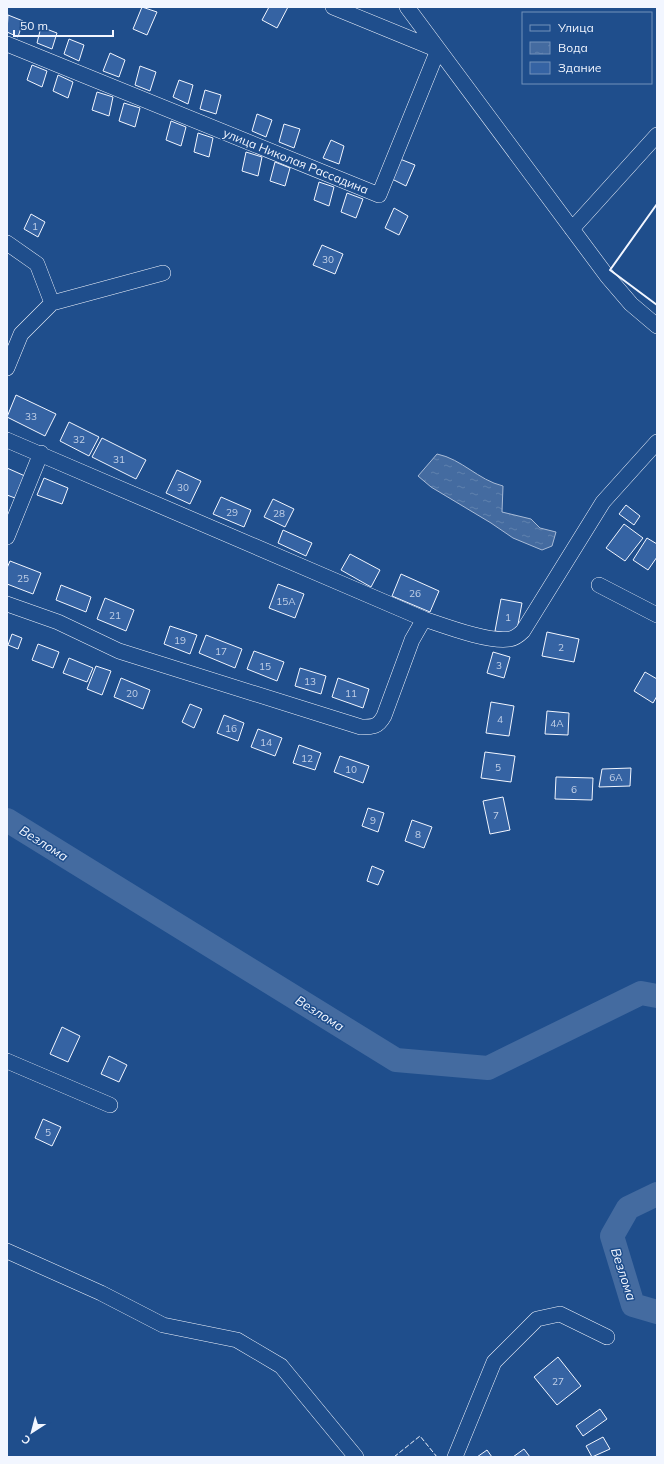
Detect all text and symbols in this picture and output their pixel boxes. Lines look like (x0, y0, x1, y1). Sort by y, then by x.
scale bar (14, 12, 113, 38)
legend (522, 12, 652, 84)
text: 50 m (20, 18, 48, 33)
text: Улица (557, 20, 594, 35)
text: Вода (558, 40, 588, 55)
text: Здание (558, 60, 602, 75)
street label: улица Николая Рассадина (221, 125, 371, 197)
house number: 1 (32, 220, 38, 233)
house number: 30 (322, 253, 334, 266)
house number: 33 (25, 410, 37, 423)
house number: 32 (73, 433, 85, 446)
house number: 31 (113, 453, 125, 466)
house number: 30 (177, 481, 189, 494)
house number: 29 (226, 506, 238, 519)
house number: 28 (273, 507, 285, 520)
house number: 25 (17, 572, 29, 585)
house number: 26 (409, 587, 421, 600)
house number: 15А (276, 595, 296, 608)
house number: 21 (109, 609, 121, 622)
house number: 1 (505, 611, 511, 624)
house number: 19 (174, 634, 186, 647)
house number: 2 (558, 641, 564, 654)
house number: 17 (215, 645, 227, 658)
house number: 3 (496, 659, 502, 672)
house number: 15 (259, 660, 271, 673)
house number: 13 (304, 675, 316, 688)
house number: 20 (126, 687, 138, 700)
house number: 11 (345, 687, 357, 700)
house number: 4 (497, 713, 503, 726)
house number: 4А (550, 717, 564, 730)
house number: 16 (225, 722, 237, 735)
house number: 14 (260, 736, 272, 749)
house number: 12 (301, 752, 313, 765)
house number: 5 (495, 761, 501, 774)
house number: 10 (345, 763, 357, 776)
house number: 6А (609, 771, 623, 784)
house number: 6 (571, 783, 577, 796)
house number: 7 (493, 809, 499, 822)
house number: 9 (370, 814, 376, 827)
water label: Везлома (17, 822, 71, 864)
house number: 8 (415, 828, 421, 841)
water label: Везлома (293, 992, 347, 1034)
house number: 5 (45, 1126, 51, 1139)
water label: Везлома (608, 1246, 640, 1302)
house number: 27 (552, 1375, 564, 1388)
north arrow (12, 1412, 52, 1452)
text: С (19, 1432, 33, 1448)

